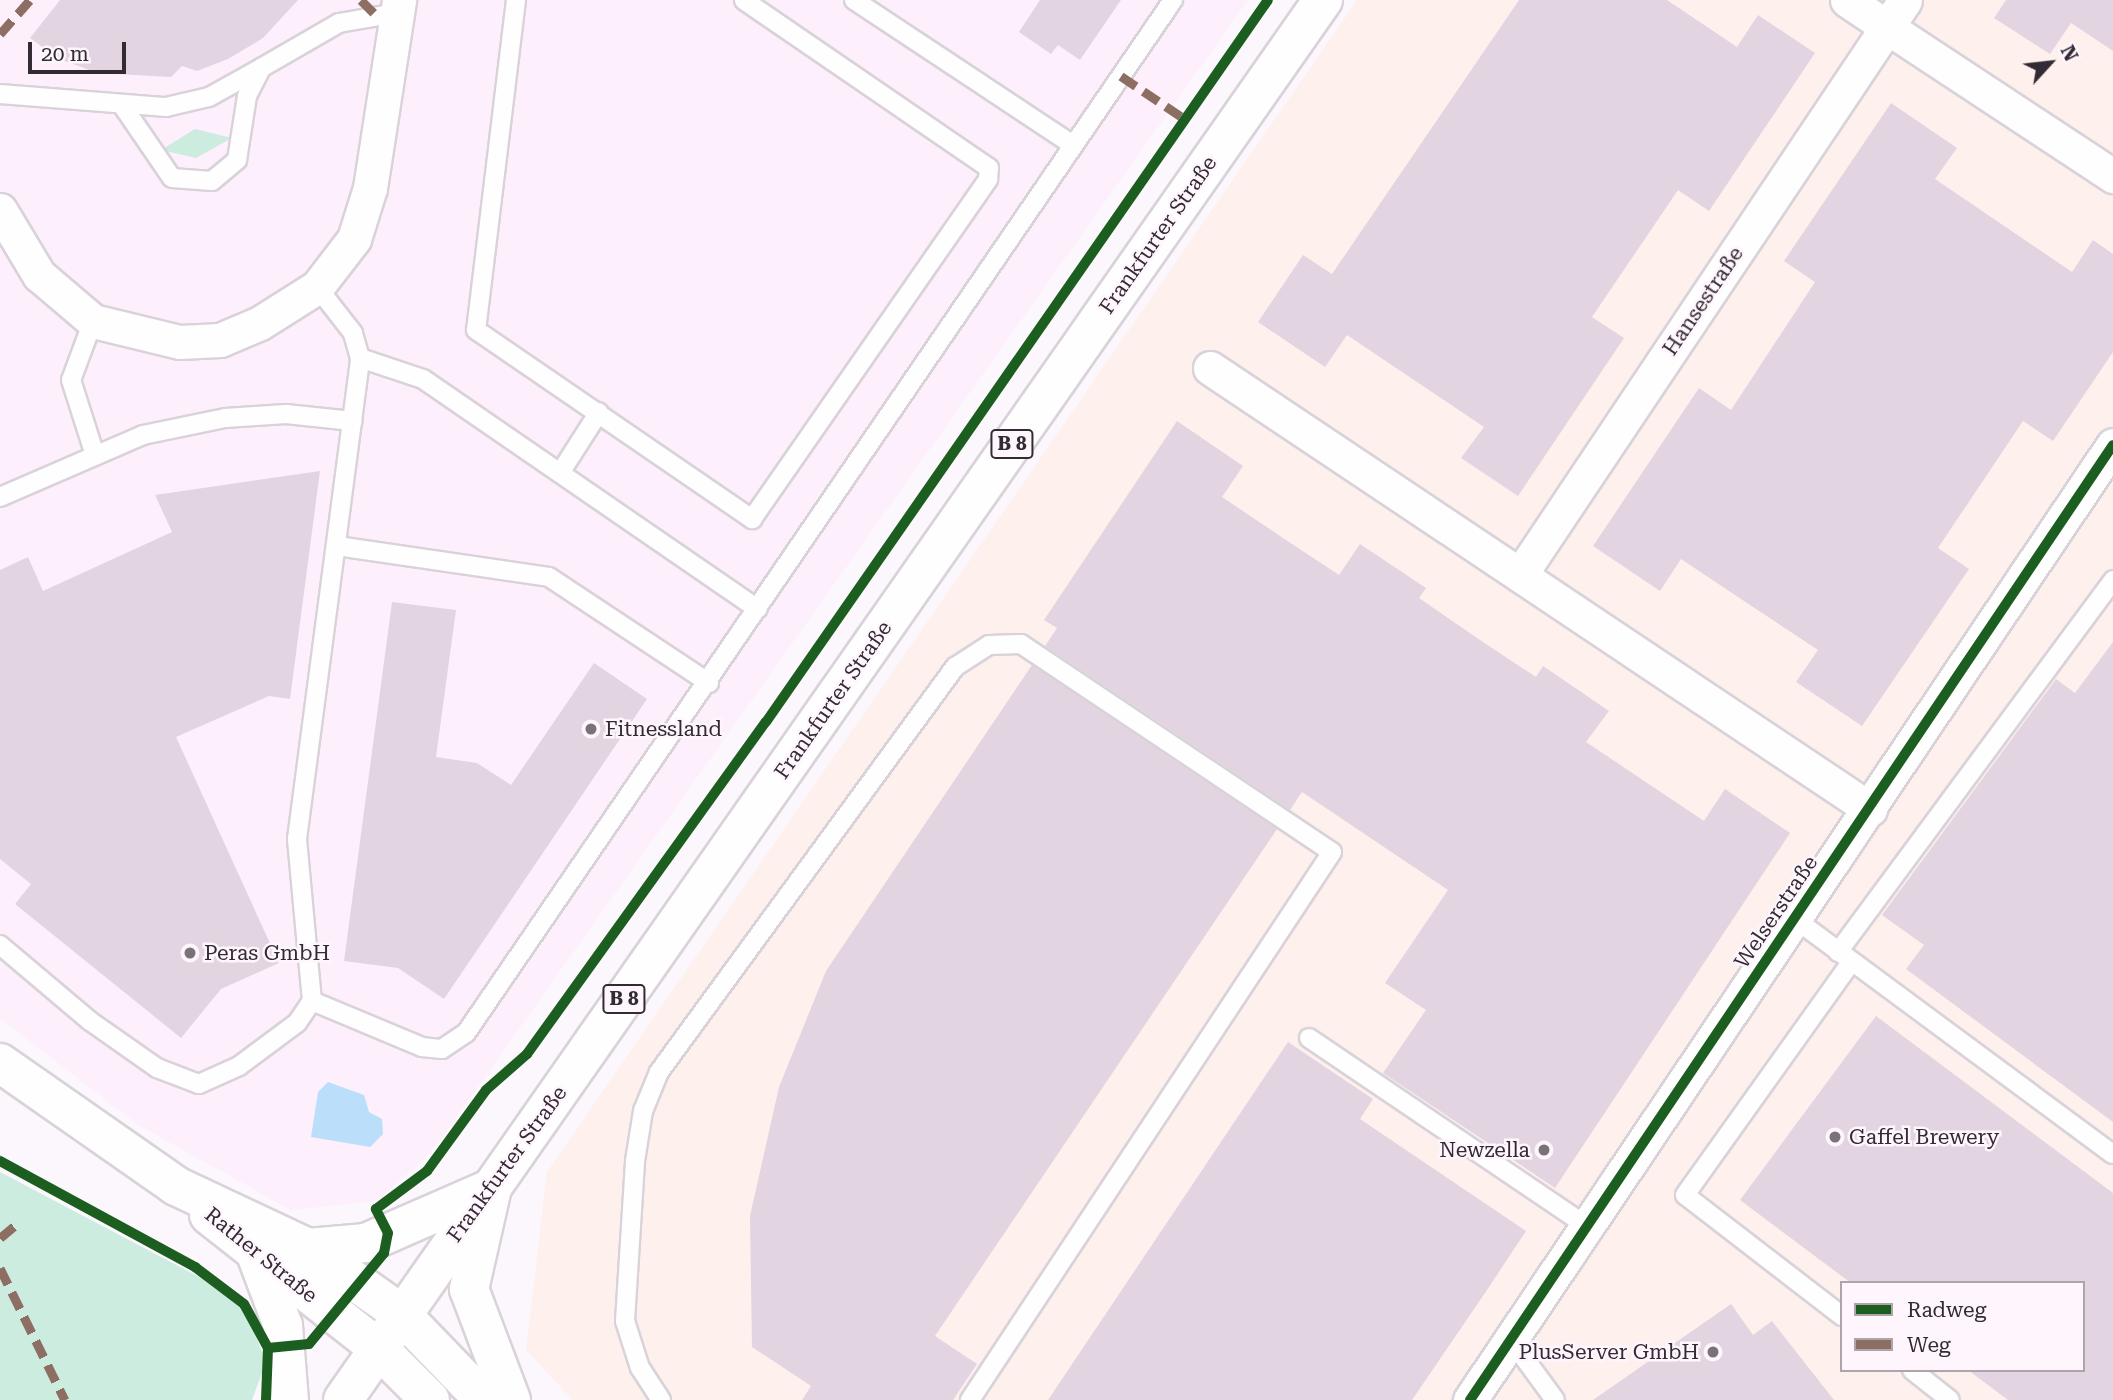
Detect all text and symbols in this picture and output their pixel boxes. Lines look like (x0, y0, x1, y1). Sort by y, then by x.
scale bar (32, 28, 130, 72)
north arrow (2015, 28, 2085, 98)
text: N (2056, 41, 2083, 65)
text: 20 m (41, 42, 89, 66)
street label: Frankfurter Straße (1094, 151, 1222, 319)
street label: Hansestraße (1657, 242, 1749, 360)
road number: B 8 (989, 428, 1035, 460)
street label: Frankfurter Straße (769, 616, 897, 784)
place label: Fitnessland (605, 716, 722, 742)
marker: Fitnessland (583, 721, 599, 737)
street label: Welserstraße (1729, 851, 1823, 973)
place label: Peras GmbH (204, 940, 330, 966)
marker: Peras GmbH (182, 945, 198, 961)
road number: B 8 (601, 984, 647, 1015)
street label: Frankfurter Straße (442, 1081, 572, 1247)
place label: Gaffel Brewery (1849, 1124, 1999, 1150)
marker: Gaffel Brewery (1827, 1129, 1843, 1145)
place label: Newzella (1439, 1137, 1530, 1163)
marker: Newzella (1536, 1142, 1552, 1158)
street label: Rather Straße (200, 1202, 322, 1308)
legend (1840, 1281, 2085, 1372)
text: Radweg (1907, 1298, 1986, 1322)
text: Weg (1907, 1333, 1951, 1357)
place label: PlusServer GmbH (1519, 1339, 1699, 1365)
marker: PlusServer GmbH (1705, 1344, 1721, 1360)

